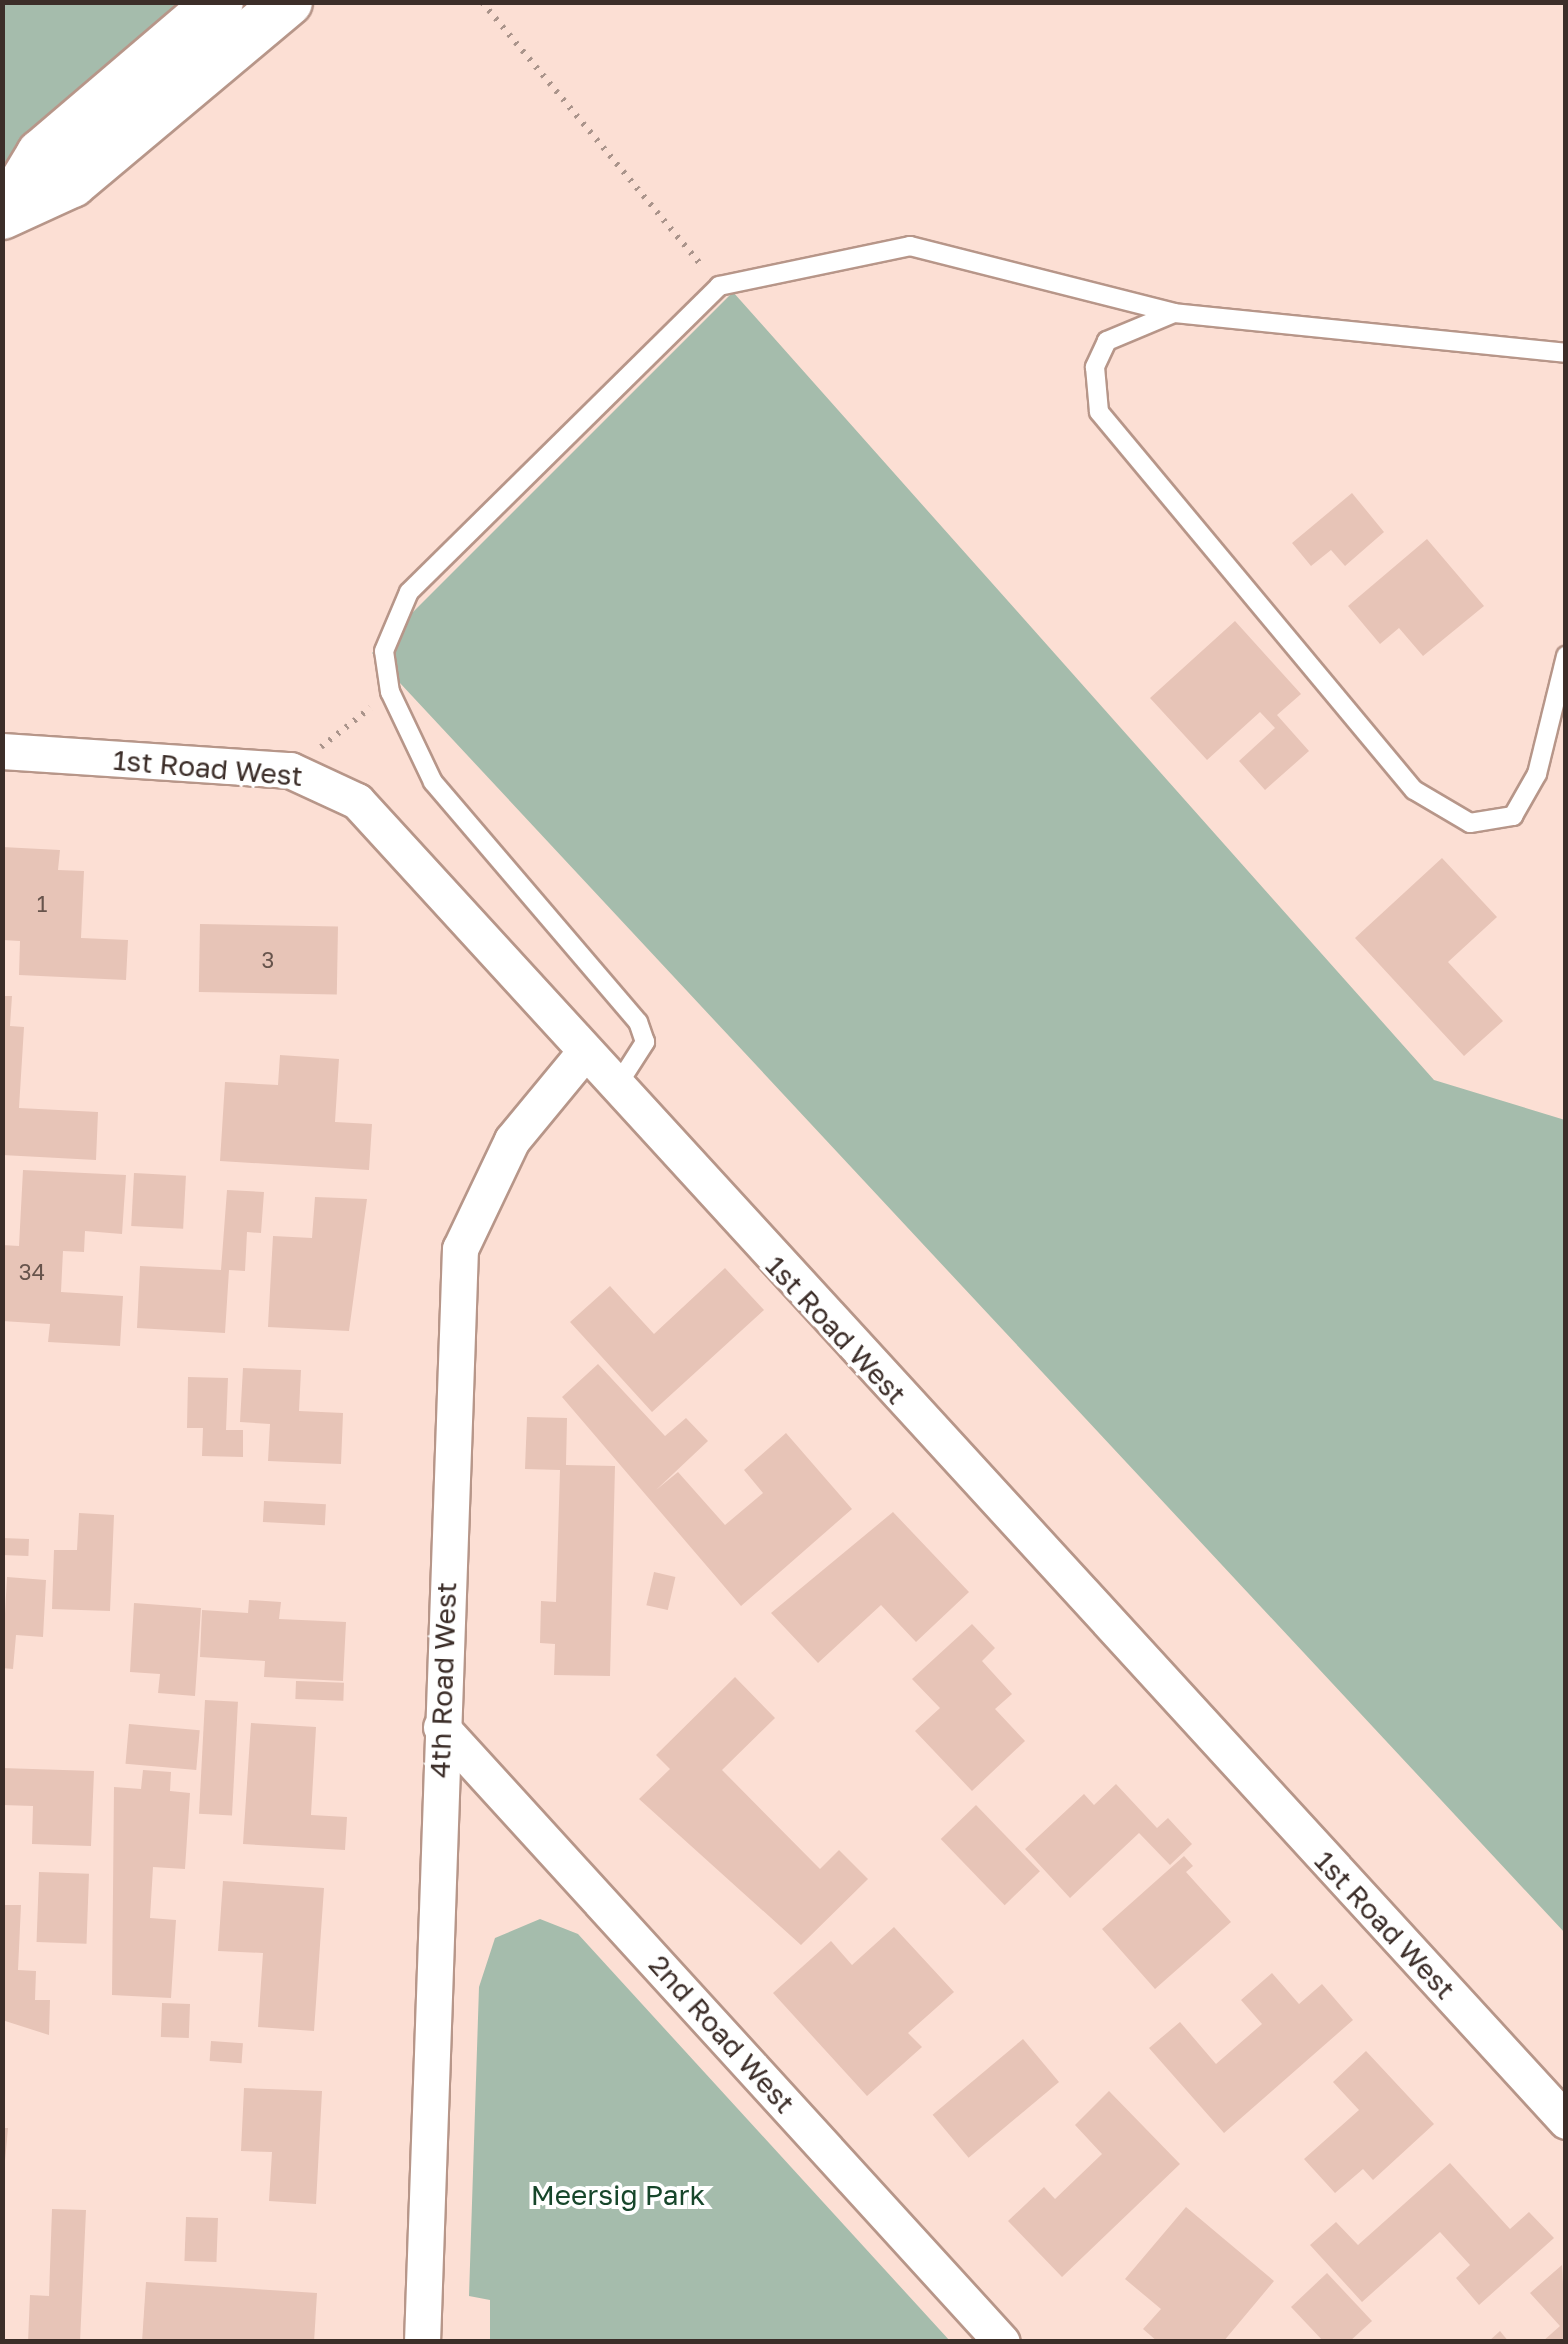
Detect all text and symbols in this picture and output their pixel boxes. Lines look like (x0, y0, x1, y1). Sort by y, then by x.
street label: 1st Road West (112, 743, 304, 793)
house number: 1 (37, 891, 47, 917)
house number: 3 (262, 947, 274, 973)
street label: 1st Road West (759, 1249, 913, 1411)
house number: 34 (19, 1259, 45, 1285)
street label: 4th Road West (423, 1581, 463, 1779)
street label: 1st Road West (1308, 1844, 1462, 2006)
street label: 2nd Road West (642, 1948, 802, 2120)
park label: Meersig Park (531, 2178, 705, 2212)

